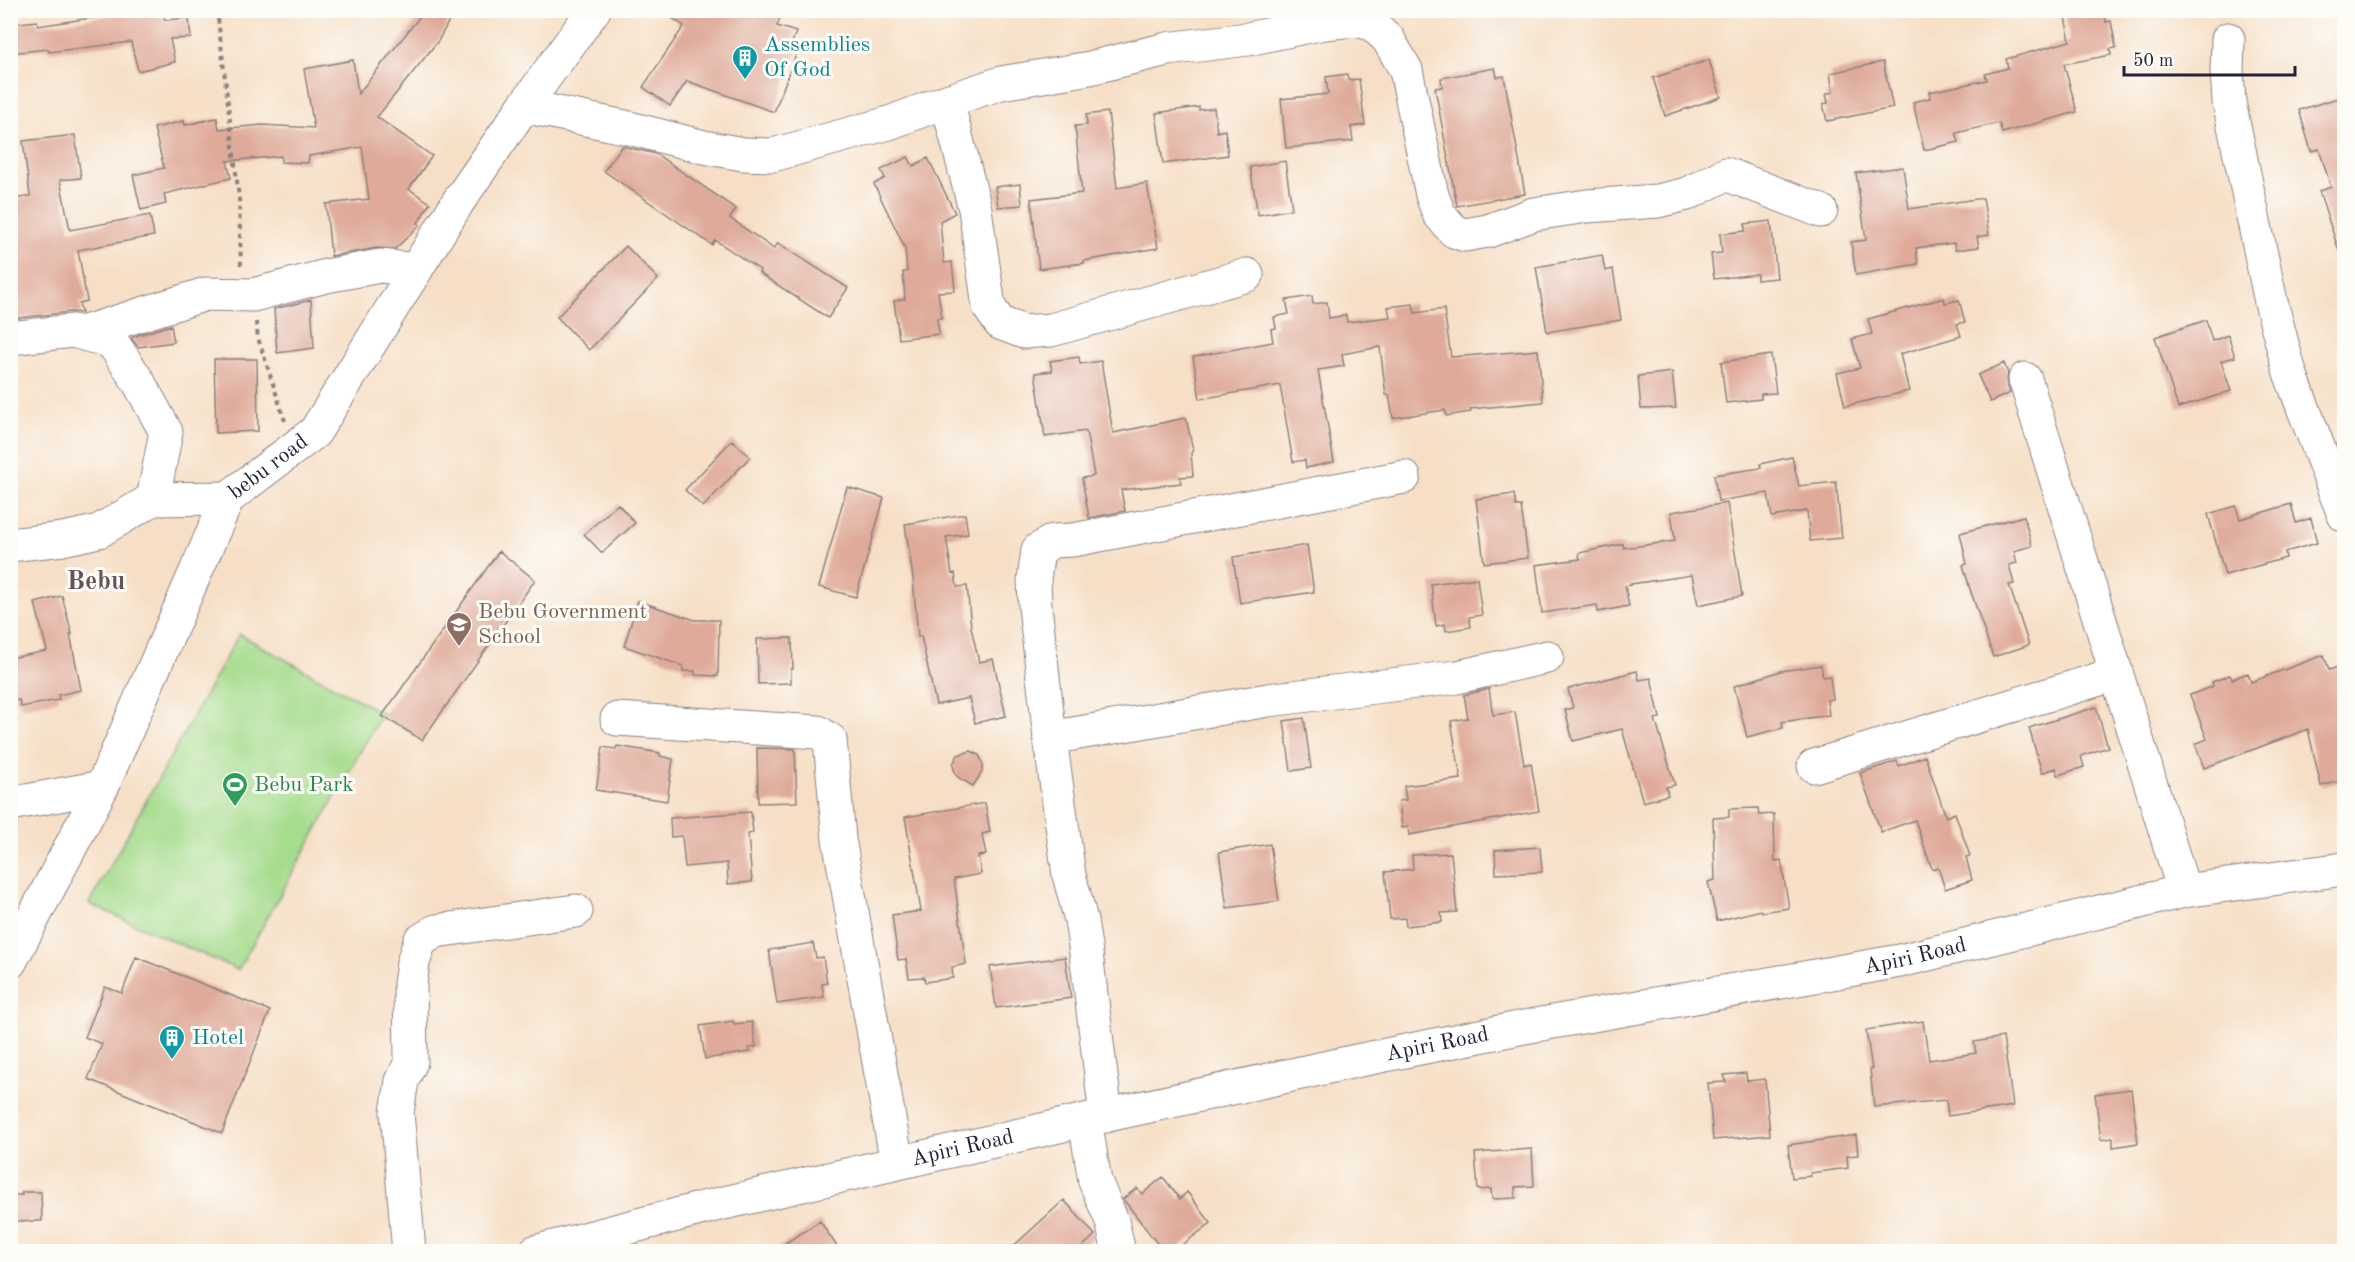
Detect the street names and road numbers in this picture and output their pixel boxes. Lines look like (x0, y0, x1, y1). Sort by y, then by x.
street label: bebu road (225, 430, 312, 504)
street label: Apiri Road (1862, 934, 1969, 978)
street label: Apiri Road (1384, 1023, 1491, 1066)
street label: Apiri Road (909, 1126, 1016, 1171)

